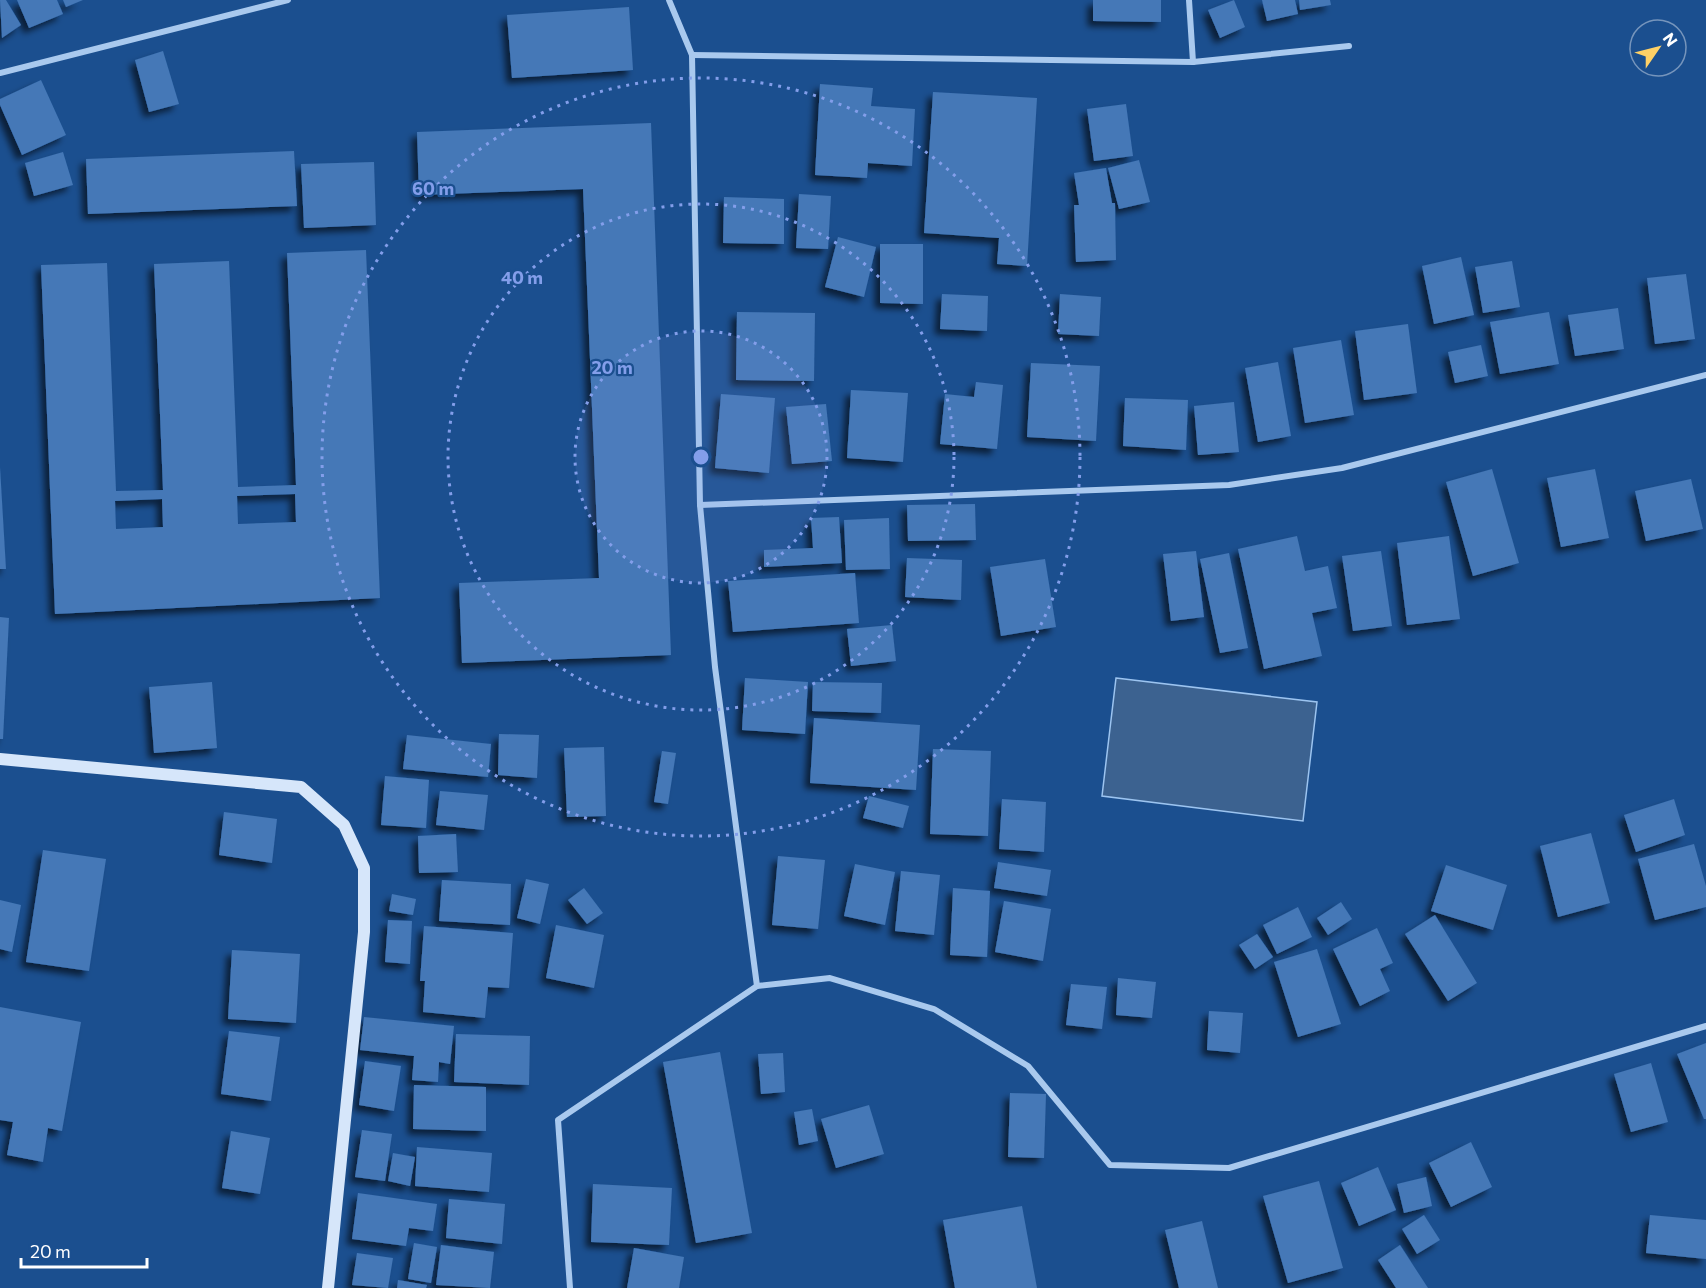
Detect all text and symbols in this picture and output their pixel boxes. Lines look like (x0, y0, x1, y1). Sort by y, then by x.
north arrow (1628, 18, 1688, 78)
text: N (1659, 29, 1682, 49)
text: 60 m (412, 177, 454, 199)
text: 40 m (501, 266, 543, 288)
text: 20 m (591, 356, 633, 378)
centre of rings (691, 447, 711, 467)
scale bar (21, 1231, 147, 1269)
text: 20 m (30, 1240, 71, 1262)

